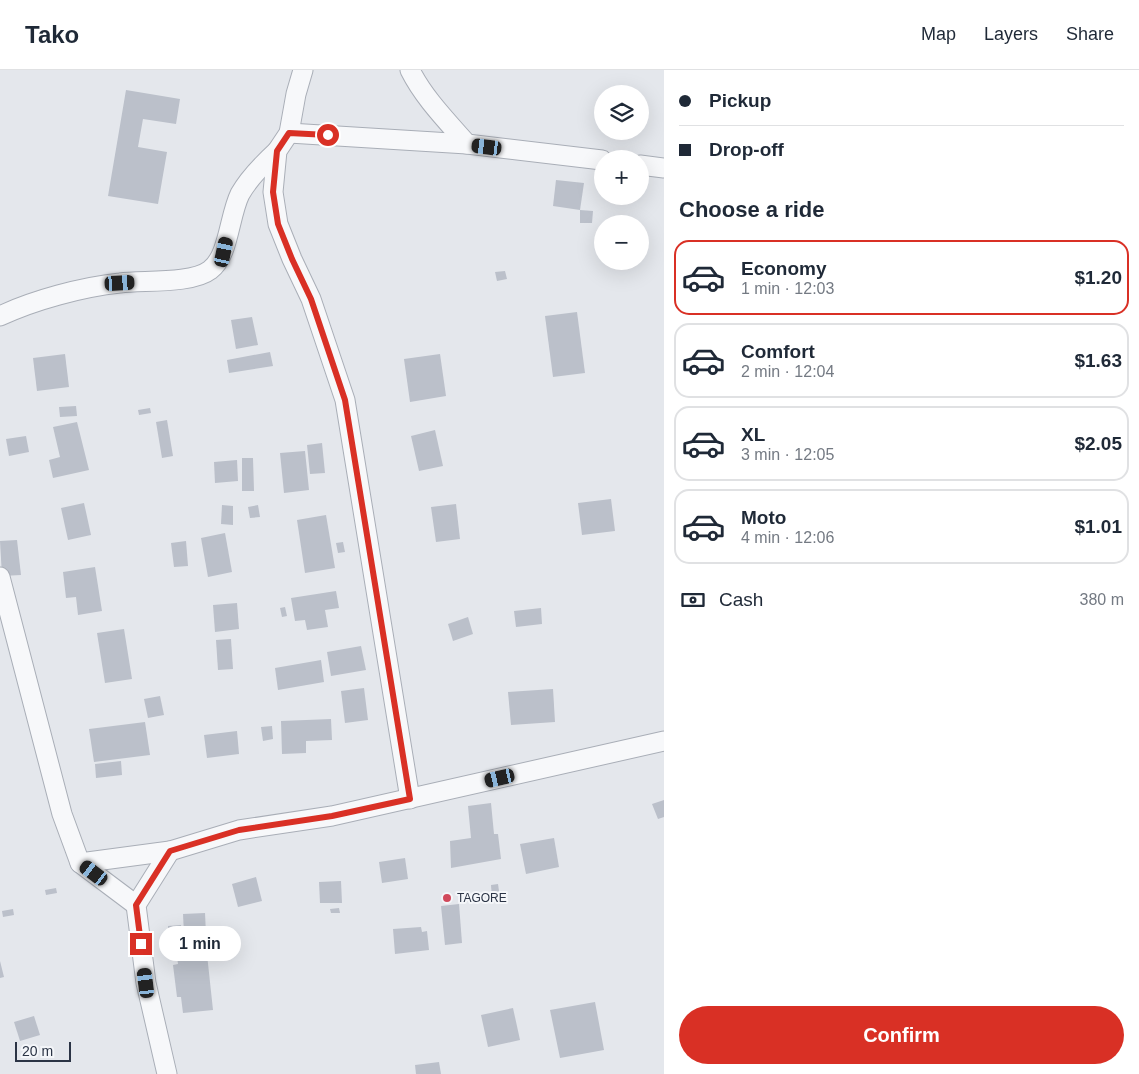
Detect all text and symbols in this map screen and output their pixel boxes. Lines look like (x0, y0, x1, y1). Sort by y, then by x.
text: Tako (25, 21, 79, 48)
text: Map (921, 24, 956, 44)
text: Layers (984, 24, 1038, 44)
text: Share (1066, 24, 1114, 44)
map controls (594, 85, 649, 270)
button: layers (594, 85, 649, 140)
text: Pickup (709, 90, 771, 111)
route start (317, 124, 339, 146)
car (471, 138, 502, 156)
text: Drop-off (709, 139, 784, 160)
button: + (594, 150, 649, 205)
text: Choose a ride (679, 197, 824, 222)
button: − (594, 215, 649, 270)
car (213, 236, 234, 268)
icon: car (681, 255, 726, 300)
text: Economy (741, 258, 827, 279)
text: $1.20 (1074, 267, 1122, 288)
car (104, 275, 135, 291)
text: 1 min · 12:03 (741, 280, 834, 297)
icon: car (681, 338, 726, 383)
text: Comfort (741, 341, 815, 362)
text: $1.63 (1074, 350, 1122, 371)
text: 2 min · 12:04 (741, 363, 834, 380)
icon: car (681, 421, 726, 466)
text: XL (741, 424, 765, 445)
text: $2.05 (1074, 433, 1122, 454)
text: 3 min · 12:05 (741, 446, 834, 463)
icon: car (681, 504, 726, 549)
text: Moto (741, 507, 786, 528)
text: $1.01 (1074, 516, 1122, 537)
text: 4 min · 12:06 (741, 529, 834, 546)
icon: cash (679, 586, 707, 614)
text: Cash (719, 589, 763, 610)
text: 380 m (1080, 591, 1124, 608)
car (483, 767, 516, 789)
car (77, 858, 110, 888)
place label: TAGORE (457, 891, 507, 905)
marker: TAGORE (441, 892, 453, 904)
callout: 1 min (158, 926, 241, 962)
route end (130, 933, 152, 955)
text: 1 min (179, 935, 221, 952)
car (136, 967, 155, 999)
button: Confirm (679, 1006, 1124, 1064)
scale bar (15, 1039, 71, 1062)
text: 20 m (22, 1043, 53, 1059)

